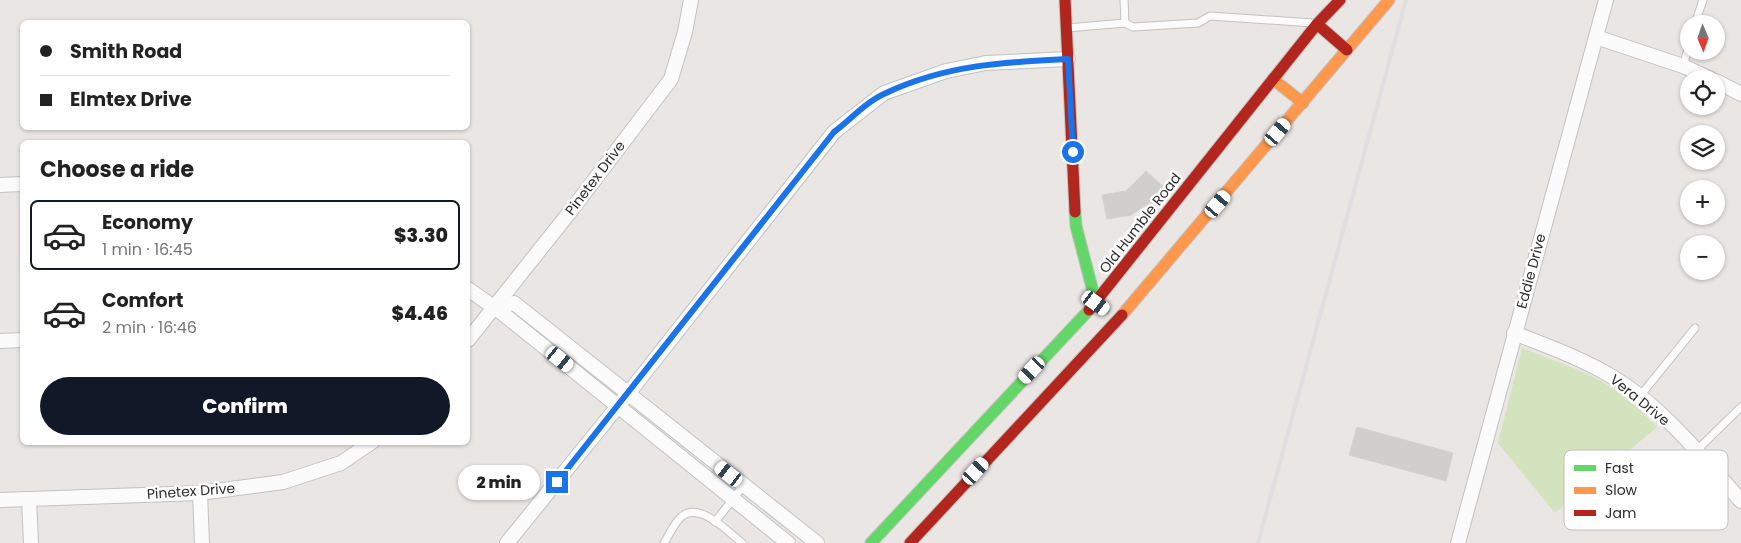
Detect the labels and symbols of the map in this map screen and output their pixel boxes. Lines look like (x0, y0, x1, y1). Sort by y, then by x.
north arrow (1680, 15, 1725, 60)
car (1262, 116, 1293, 148)
street label: Pinetex Drive (560, 136, 630, 219)
route start (1062, 141, 1084, 163)
street label: Old Humble Road (1094, 169, 1186, 277)
car (1202, 188, 1233, 220)
street label: Eddie Drive (1511, 231, 1551, 311)
car (1079, 288, 1112, 318)
car (543, 344, 576, 374)
car (1016, 354, 1047, 386)
street label: Vera Drive (1606, 370, 1674, 431)
legend (1564, 450, 1728, 530)
car (960, 455, 991, 487)
text: Fast (1605, 458, 1634, 478)
car (712, 459, 745, 489)
callout: 2 min (457, 464, 540, 500)
route end (546, 471, 568, 493)
street label: Pinetex Drive (146, 478, 236, 504)
text: Slow (1605, 480, 1638, 500)
text: Jam (1605, 503, 1636, 523)

